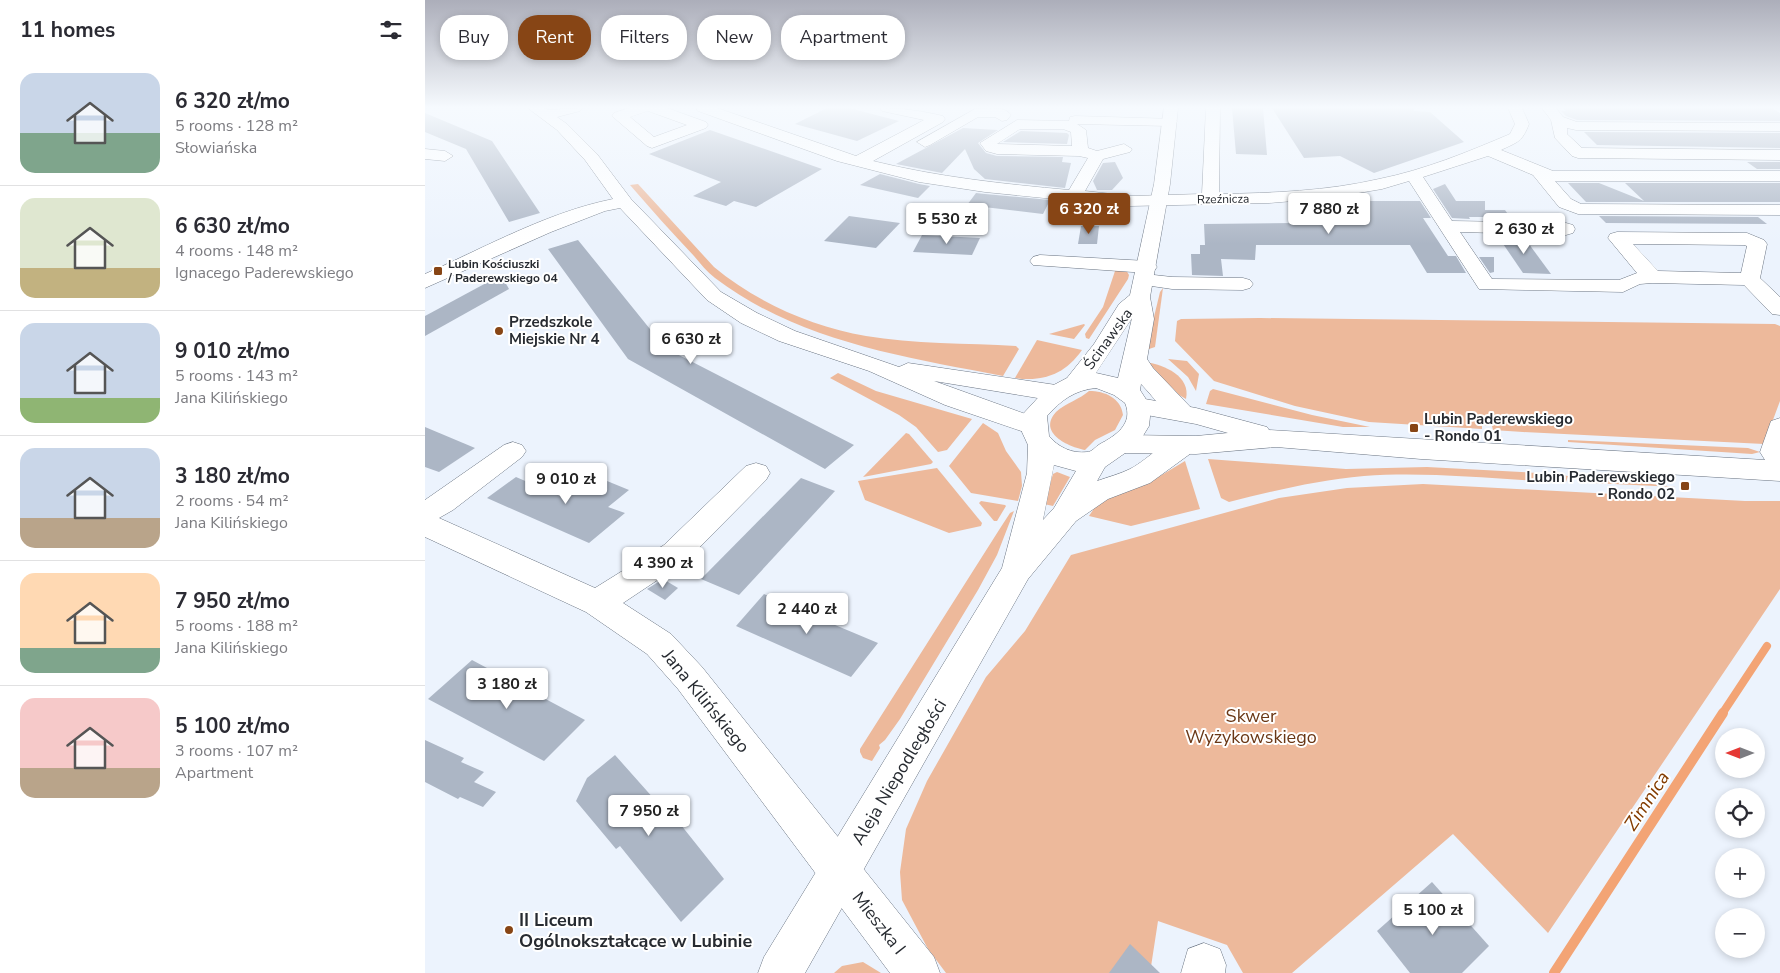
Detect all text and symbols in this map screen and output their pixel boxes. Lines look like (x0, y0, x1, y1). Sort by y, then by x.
chip: Buy (440, 15, 508, 60)
chip: Rent (518, 15, 591, 60)
chip: Filters (601, 15, 687, 60)
chip: New (697, 15, 771, 60)
chip: Apartment (781, 15, 905, 60)
text: 11 homes (20, 16, 115, 44)
icon: filters (377, 16, 405, 44)
text: 6 320 zł/mo (175, 87, 290, 115)
icon: home (60, 93, 120, 153)
text: 5 rooms · 128 m² (175, 115, 298, 137)
text: Słowiańska (175, 137, 257, 159)
street label: Rzeźnicza (1197, 191, 1249, 207)
pin: 6 320 zł (1037, 192, 1141, 235)
pin: 7 880 zł (1277, 192, 1381, 235)
text: 6 320 zł (1059, 198, 1119, 220)
text: 7 880 zł (1299, 198, 1359, 220)
pin: 5 530 zł (895, 202, 999, 245)
text: 5 530 zł (917, 208, 977, 230)
text: 6 630 zł/mo (175, 212, 290, 240)
pin: 2 630 zł (1472, 212, 1576, 255)
icon: home (60, 218, 120, 278)
text: 2 630 zł (1494, 218, 1554, 240)
text: 4 rooms · 148 m² (175, 240, 298, 262)
place label: Lubin Kościuszki / Paderewskiego 04 (447, 256, 558, 286)
text: Ignacego Paderewskiego (175, 262, 354, 284)
marker: Lubin Kościuszki / Paderewskiego 04 (432, 265, 444, 277)
street label: Ścinawska (1078, 304, 1137, 374)
place label: Przedszkole Miejskie Nr 4 (509, 312, 599, 349)
pin: 6 630 zł (639, 322, 743, 365)
marker: Przedszkole Miejskie Nr 4 (493, 325, 505, 337)
text: 6 630 zł (661, 328, 721, 350)
text: 9 010 zł/mo (175, 337, 290, 365)
icon: home (60, 343, 120, 403)
text: 5 rooms · 143 m² (175, 365, 298, 387)
text: Jana Kilińskiego (175, 387, 288, 409)
place label: Lubin Paderewskiego - Rondo 01 (1424, 409, 1573, 446)
marker: Lubin Paderewskiego - Rondo 01 (1408, 422, 1420, 434)
text: 3 180 zł/mo (175, 462, 290, 490)
pin: 9 010 zł (514, 462, 618, 505)
place label: Lubin Paderewskiego - Rondo 02 (1526, 467, 1675, 504)
icon: home (60, 468, 120, 528)
text: 9 010 zł (536, 468, 596, 490)
marker: Lubin Paderewskiego - Rondo 02 (1679, 480, 1691, 492)
text: 2 rooms · 54 m² (175, 490, 288, 512)
text: Jana Kilińskiego (175, 512, 288, 534)
pin: 4 390 zł (611, 546, 715, 589)
text: 4 390 zł (633, 552, 693, 574)
text: 7 950 zł/mo (175, 587, 290, 615)
pin: 2 440 zł (755, 592, 859, 635)
icon: home (60, 593, 120, 653)
text: 2 440 zł (777, 598, 837, 620)
text: 5 rooms · 188 m² (175, 615, 298, 637)
text: Jana Kilińskiego (175, 637, 288, 659)
street label: Jana Kilińskiego (656, 643, 755, 758)
pin: 3 180 zł (455, 668, 559, 710)
text: 3 180 zł (477, 673, 537, 695)
street label: Aleja Niepodległości (846, 695, 952, 849)
park label: Skwer Wyżykowskiego (1185, 704, 1317, 749)
text: 5 100 zł/mo (175, 712, 290, 740)
icon: home (60, 718, 120, 778)
north arrow (1715, 728, 1765, 778)
map controls (1715, 728, 1765, 958)
text: 3 rooms · 107 m² (175, 740, 298, 762)
text: Apartment (175, 762, 253, 784)
water label: Zimnica (1618, 766, 1676, 836)
button: locate (1715, 788, 1765, 838)
pin: 7 950 zł (597, 794, 701, 837)
text: 7 950 zł (619, 800, 679, 822)
button: + (1715, 848, 1765, 898)
street label: Mieszka I (847, 887, 911, 959)
pin: 5 100 zł (1381, 894, 1485, 936)
text: 5 100 zł (1403, 899, 1463, 921)
place label: II Liceum Ogólnokształcące w Lubinie (519, 908, 752, 953)
button: − (1715, 908, 1765, 958)
marker: II Liceum Ogólnokształcące w Lubinie (503, 924, 515, 936)

